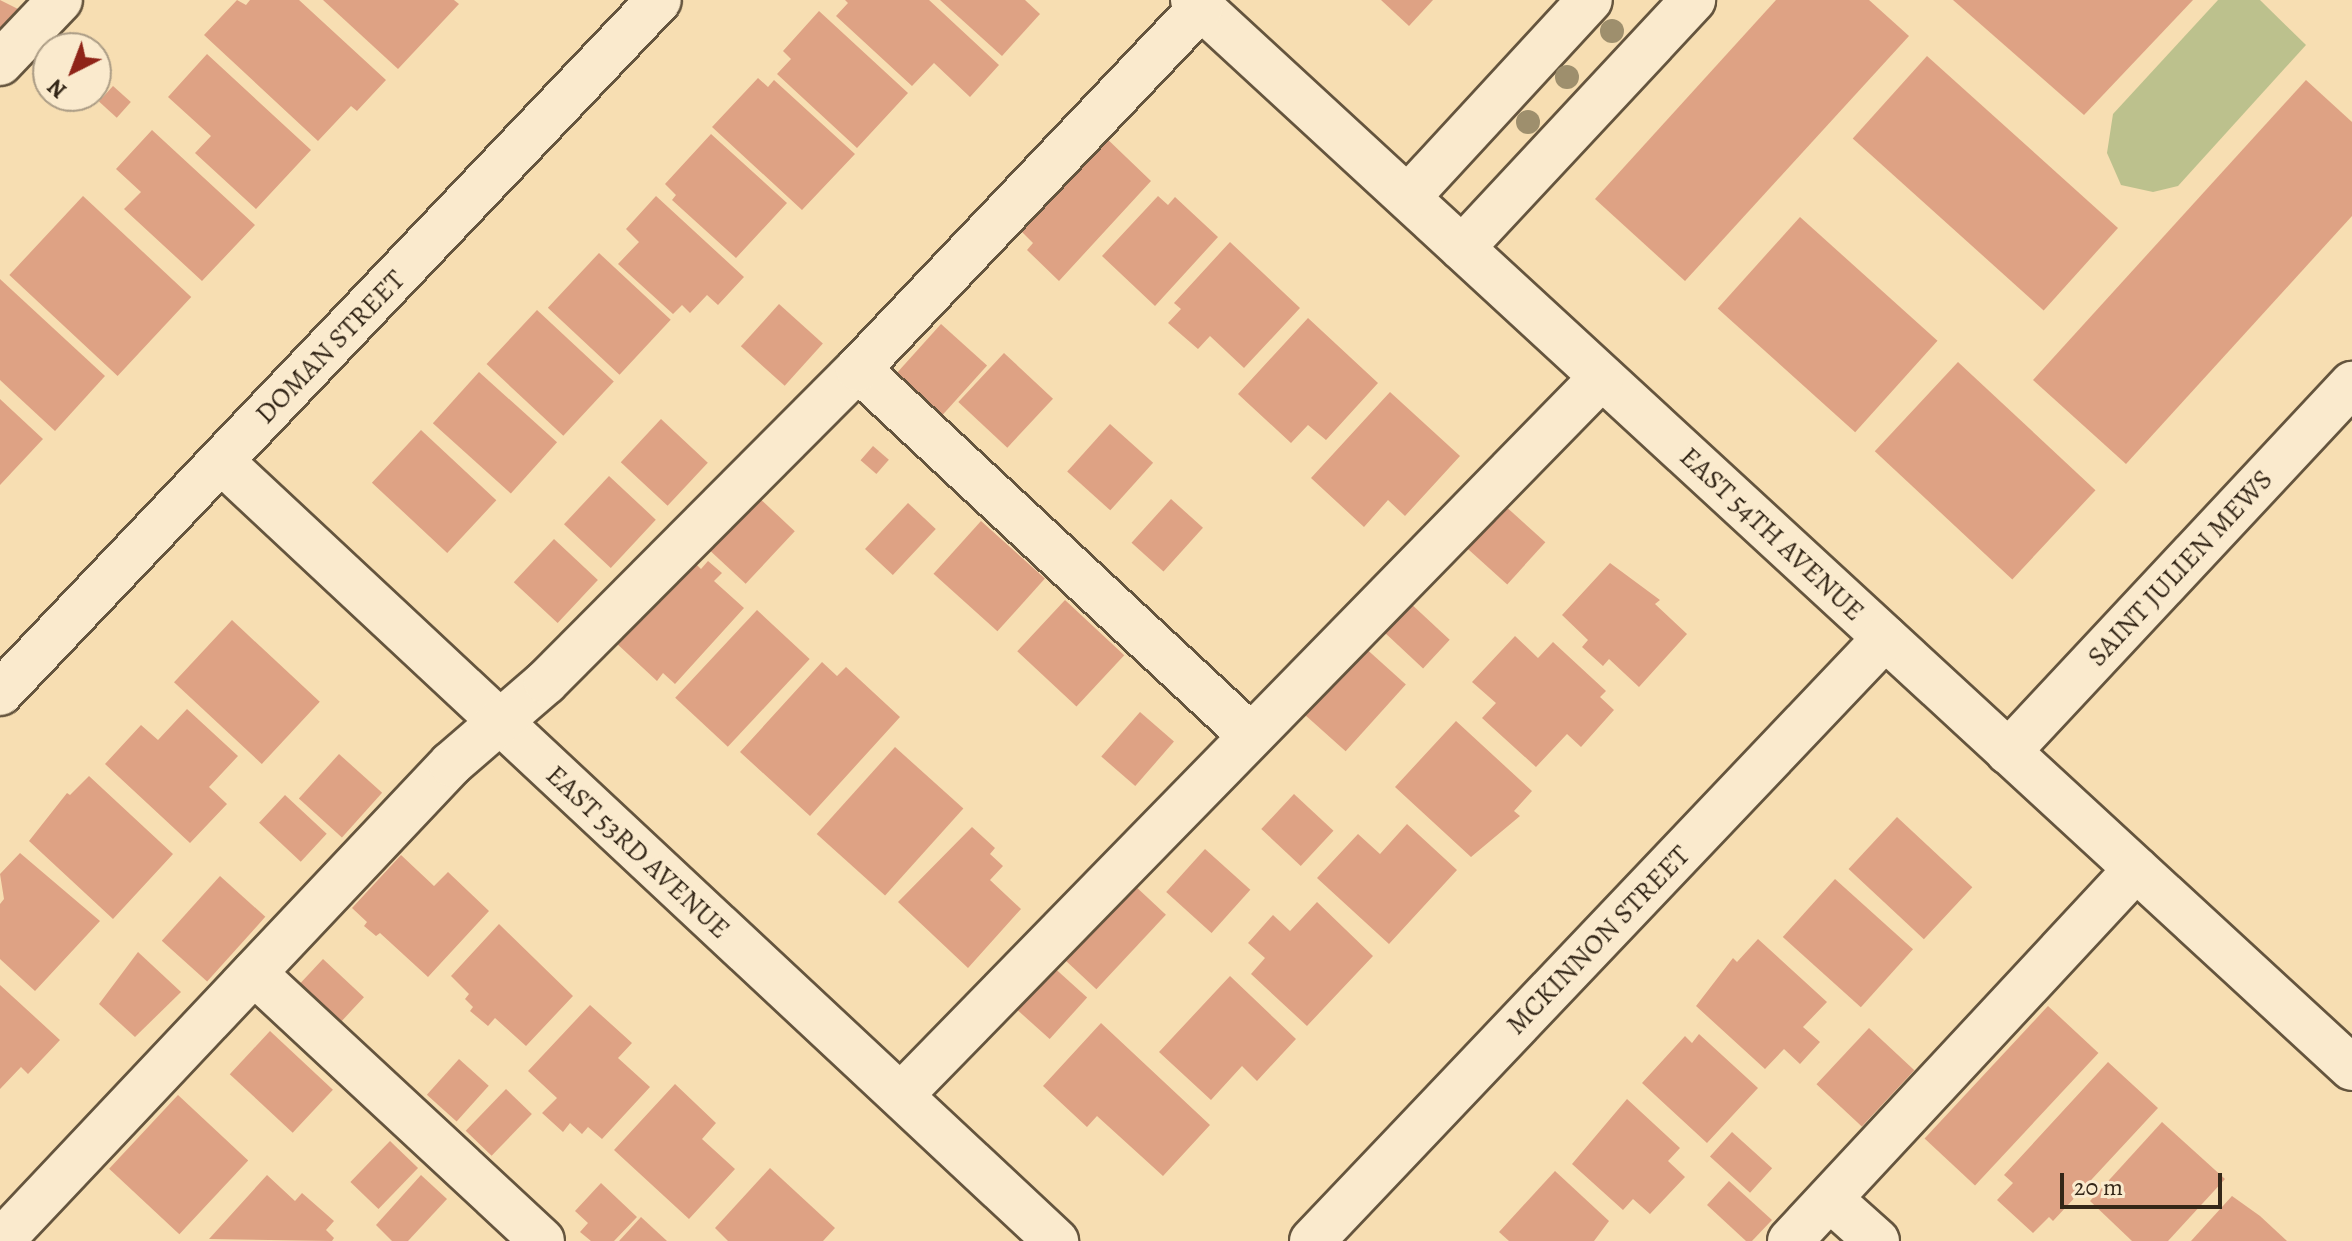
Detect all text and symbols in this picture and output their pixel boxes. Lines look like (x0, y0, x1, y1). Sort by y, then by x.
north arrow (32, 32, 112, 112)
text: N (41, 72, 73, 105)
street label: DOMAN STREET (248, 263, 412, 431)
street label: EAST 54TH AVENUE (1673, 440, 1871, 628)
street label: SAINT JULIEN MEWS (2080, 463, 2280, 673)
street label: EAST 53RD AVENUE (539, 758, 737, 946)
street label: MCKINNON STREET (1499, 839, 1697, 1041)
scale bar (2064, 1157, 2226, 1207)
text: 20 m (2074, 1171, 2123, 1203)

